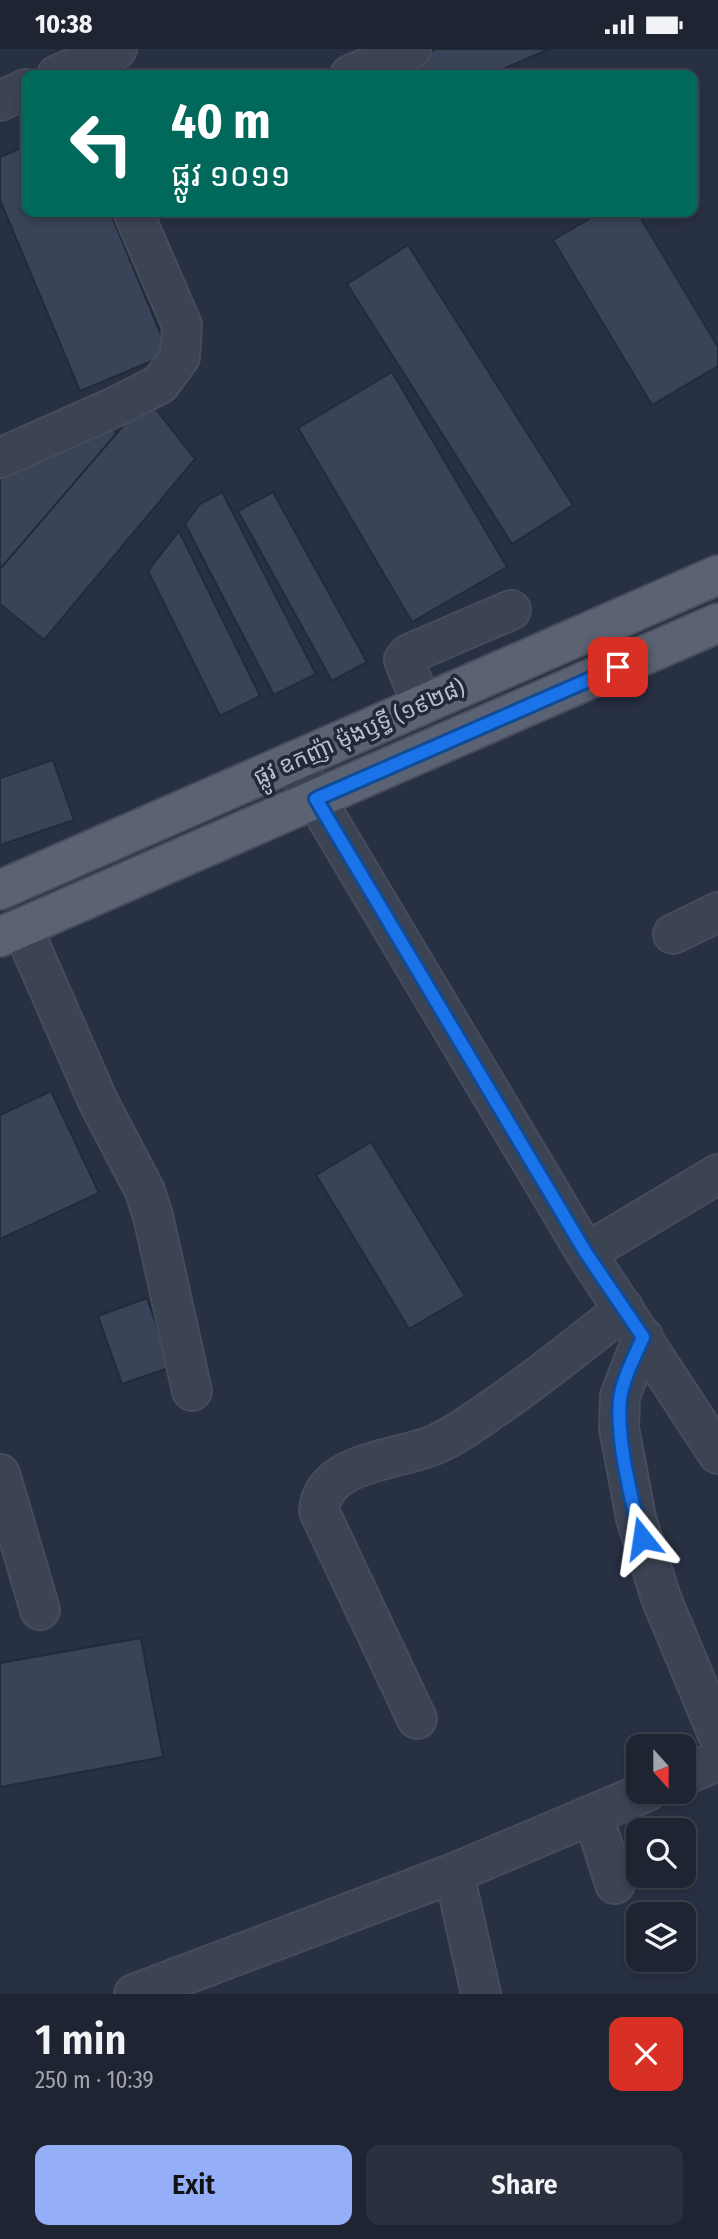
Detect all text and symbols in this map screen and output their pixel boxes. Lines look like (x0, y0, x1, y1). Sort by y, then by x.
text: 10:38 (35, 9, 93, 40)
text: 40 m (171, 92, 271, 151)
icon: left (56, 98, 147, 189)
text: ផ្លូវ ១០១១ (171, 156, 291, 194)
pin (588, 637, 648, 697)
icon: arrive (599, 648, 637, 686)
street label: ផ្លូវ ឧកញ៉ា ម៉ុងឫទ្ធី (១៩២៨) (249, 673, 472, 798)
position arrow (605, 1501, 679, 1575)
north arrow (626, 1734, 696, 1804)
map controls (626, 1734, 696, 1972)
button: search (626, 1818, 696, 1888)
button: layers (626, 1902, 696, 1972)
text: 1 min (35, 2015, 126, 2065)
button: close (609, 2017, 683, 2091)
text: 250 m · 10:39 (35, 2066, 154, 2094)
button: Exit (35, 2145, 352, 2225)
button: Share (366, 2145, 683, 2225)

